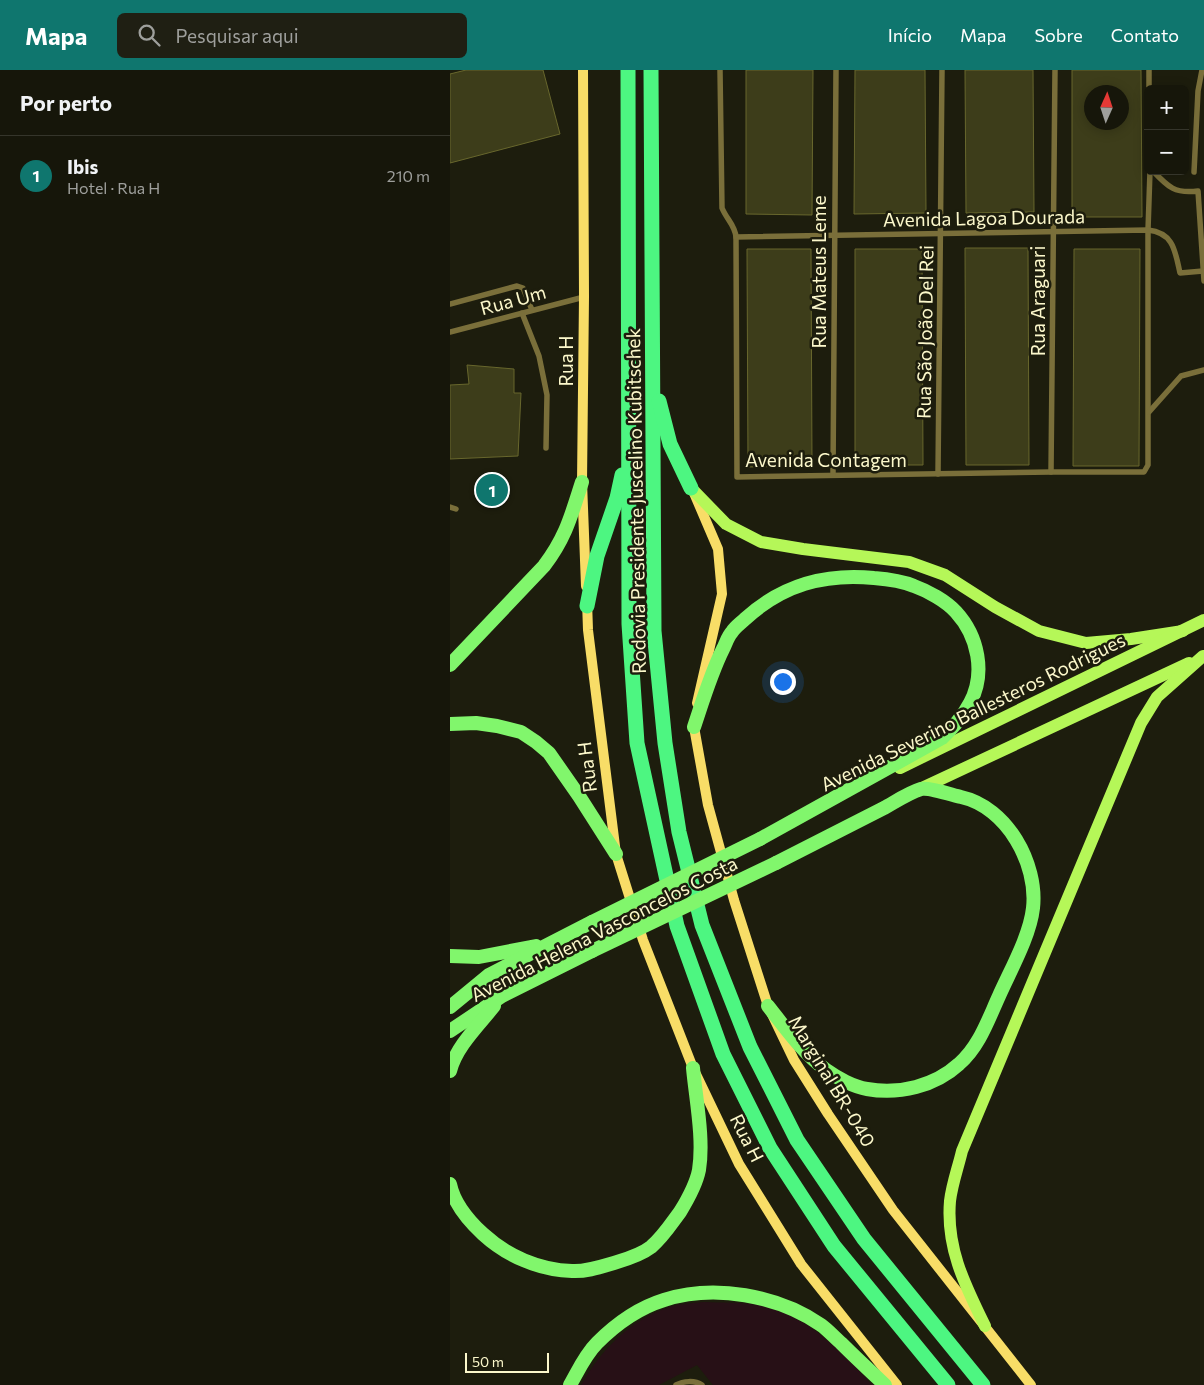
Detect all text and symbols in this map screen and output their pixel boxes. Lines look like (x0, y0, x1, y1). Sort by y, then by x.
search box (117, 13, 467, 58)
text: Mapa (25, 21, 87, 50)
icon: search (135, 21, 163, 49)
text: Pesquisar aqui (175, 24, 299, 47)
text: Início (888, 24, 932, 46)
text: Mapa (960, 24, 1006, 46)
text: Sobre (1034, 24, 1083, 46)
text: Contato (1111, 24, 1179, 46)
north arrow (1084, 85, 1129, 130)
map controls (1144, 85, 1189, 175)
button: + (1144, 85, 1189, 130)
text: Por perto (20, 90, 112, 115)
button: − (1144, 130, 1189, 175)
text: Ibis (67, 155, 98, 178)
text: 1 (32, 166, 40, 185)
text: 210 m (387, 166, 430, 185)
text: Hotel · Rua H (67, 178, 160, 197)
street label: Rua Mateus Leme (807, 196, 830, 348)
street label: Avenida Lagoa Dourada (883, 204, 1085, 231)
street label: Rua São João Del Rei (911, 245, 938, 419)
street label: Rua Araguari (1026, 246, 1049, 356)
street label: Rua Um (477, 280, 548, 319)
street label: Rodovia Presidente Juscelino Kubitschek (621, 328, 650, 674)
street label: Rua H (554, 335, 577, 387)
street label: Avenida Contagem (745, 448, 907, 471)
pin: 1 (476, 471, 508, 509)
street label: Avenida Severino Ballesteros Rodrigues (817, 628, 1129, 796)
your location (770, 669, 796, 695)
street label: Rua H (572, 740, 601, 794)
street label: Avenida Helena Vasconcelos Costa (467, 851, 741, 1006)
street label: Marginal BR-040 (784, 1011, 881, 1151)
street label: Rua H (726, 1110, 769, 1166)
scale bar (465, 1350, 549, 1373)
text: 50 m (472, 1353, 504, 1370)

